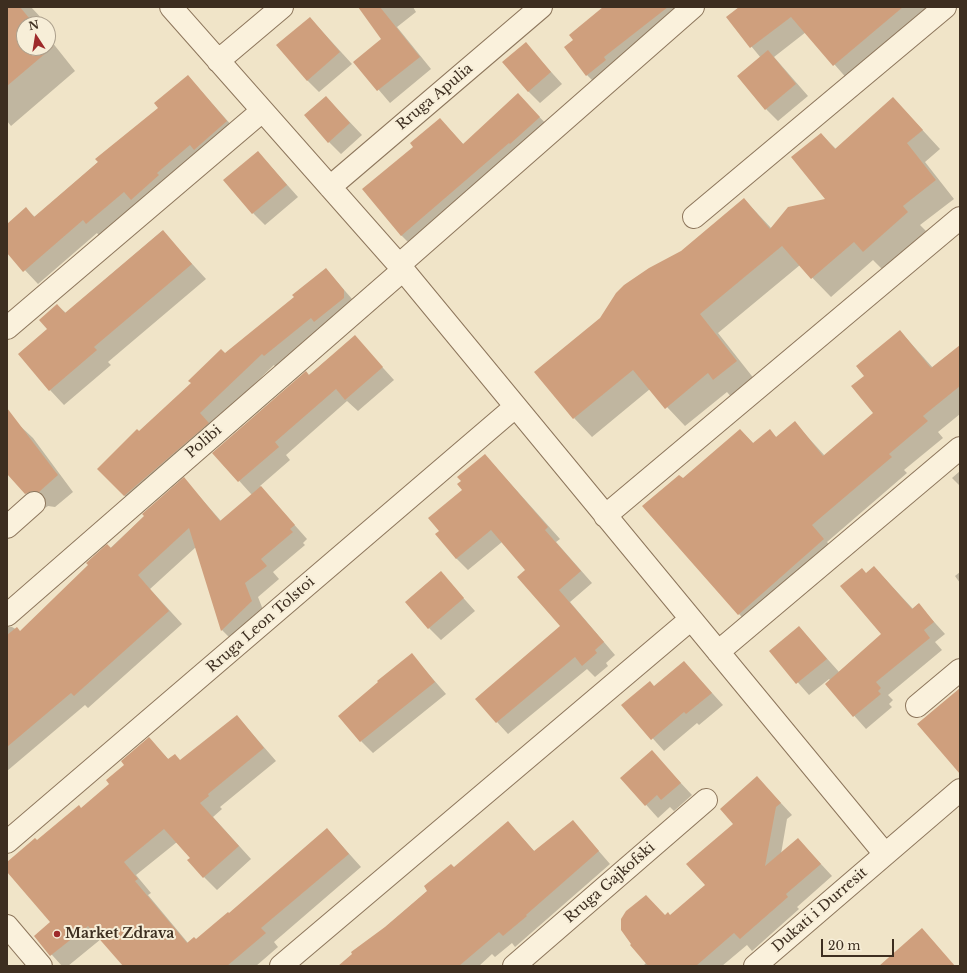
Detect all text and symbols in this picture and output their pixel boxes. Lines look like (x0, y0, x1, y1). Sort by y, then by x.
north arrow (16, 16, 56, 56)
text: N (27, 17, 40, 33)
street label: Rruga Apulia (394, 60, 476, 134)
street label: Polibi (183, 422, 225, 462)
street label: Rruga Leon Tolstoi (204, 574, 318, 676)
street label: Rruga Gajkofski (561, 839, 659, 927)
street label: Dukati i Durresit (769, 864, 871, 956)
place label: Market Zdrava (65, 926, 174, 942)
marker: Market Zdrava (52, 929, 62, 939)
scale bar (823, 931, 896, 957)
text: 20 m (828, 938, 860, 953)

